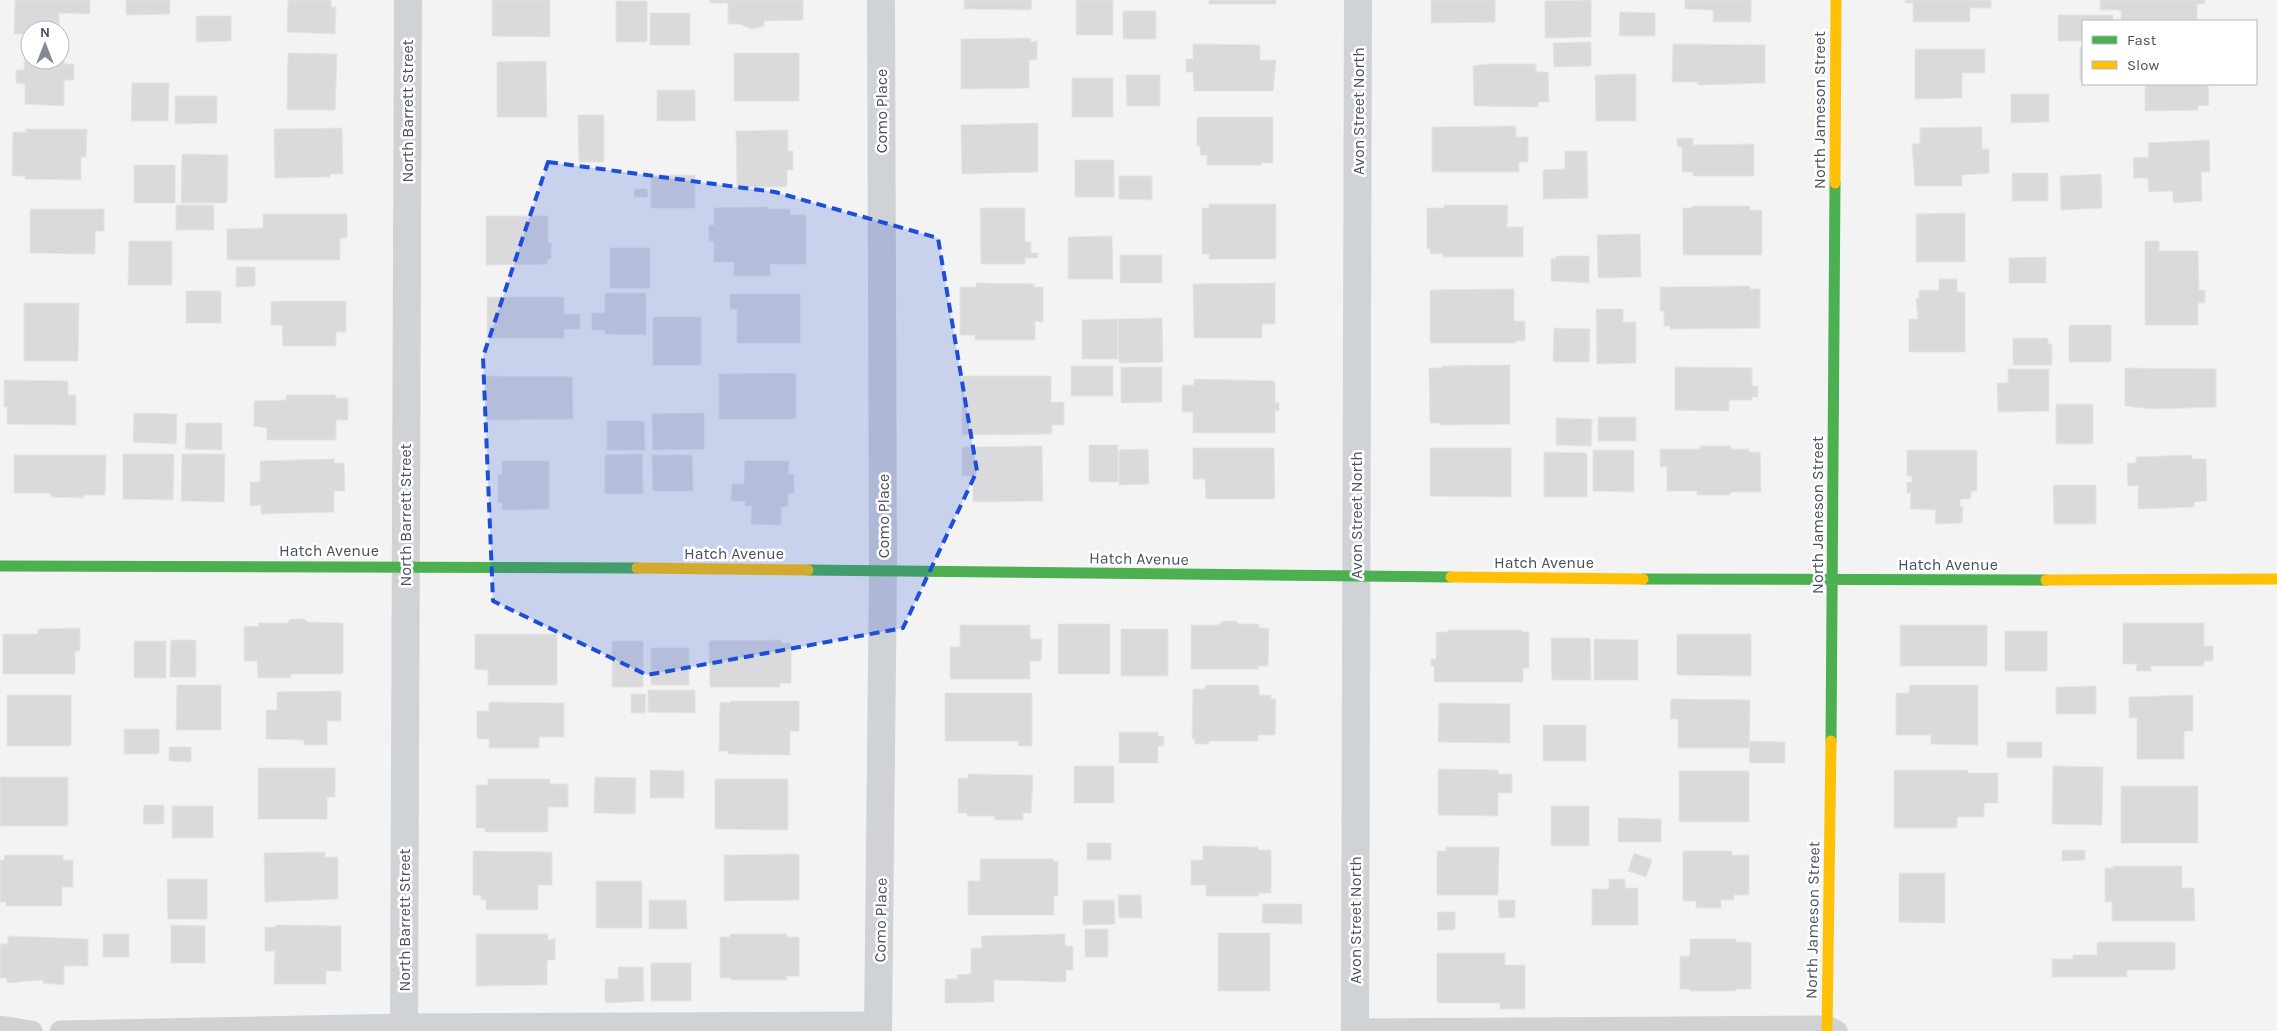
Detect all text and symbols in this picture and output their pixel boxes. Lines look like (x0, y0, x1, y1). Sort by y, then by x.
north arrow (20, 20, 70, 70)
legend (2082, 20, 2257, 85)
text: N (40, 24, 50, 41)
street label: North Jameson Street (1810, 31, 1829, 189)
text: Fast (2127, 31, 2157, 49)
street label: North Barrett Street (398, 39, 417, 183)
street label: Avon Street North (1349, 47, 1368, 175)
text: Slow (2127, 56, 2159, 74)
street label: Como Place (872, 69, 891, 153)
street label: North Jameson Street (1808, 436, 1827, 594)
street label: North Barrett Street (396, 443, 415, 587)
street label: Avon Street North (1347, 451, 1366, 579)
street label: Como Place (874, 474, 893, 558)
street label: Hatch Avenue (279, 541, 379, 560)
street label: Hatch Avenue (684, 544, 784, 563)
street label: Hatch Avenue (1089, 548, 1189, 569)
street label: Hatch Avenue (1494, 553, 1594, 572)
street label: Hatch Avenue (1898, 555, 1998, 574)
street label: North Jameson Street (1802, 841, 1823, 999)
street label: North Barrett Street (395, 848, 414, 992)
street label: Avon Street North (1346, 856, 1365, 984)
street label: Como Place (870, 878, 891, 963)

